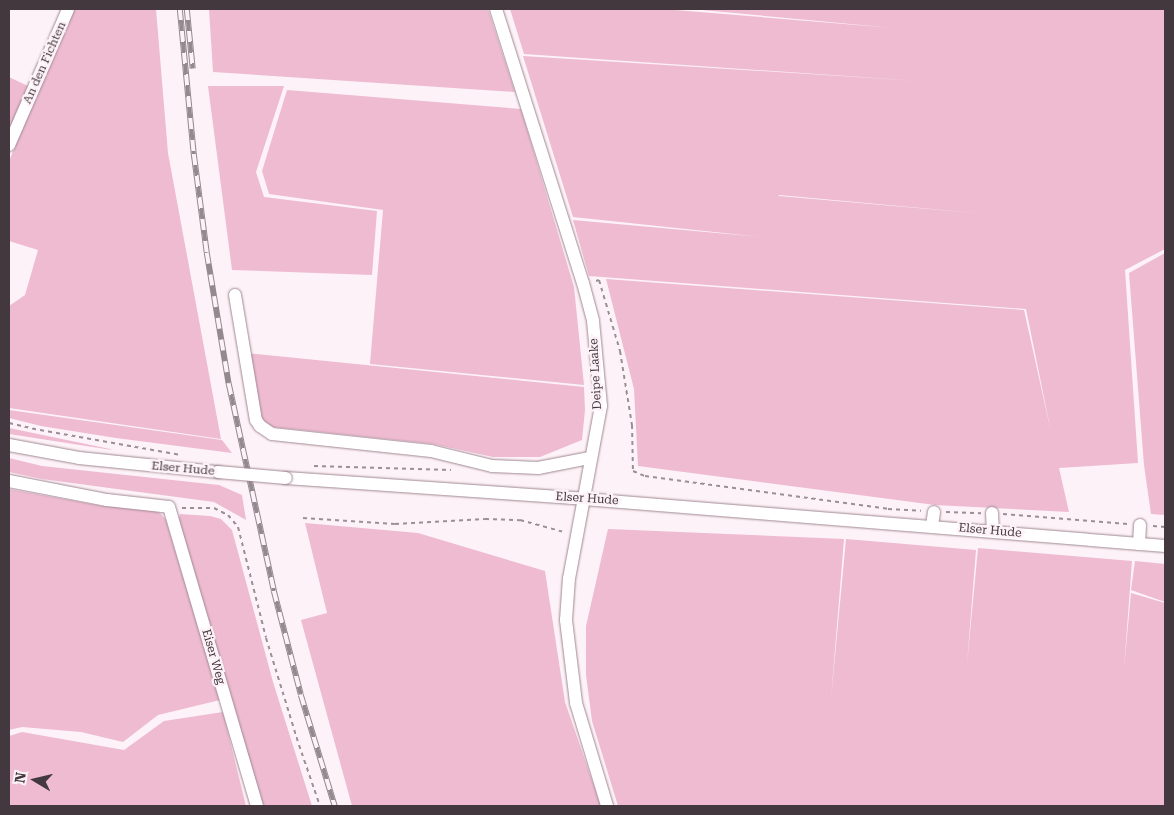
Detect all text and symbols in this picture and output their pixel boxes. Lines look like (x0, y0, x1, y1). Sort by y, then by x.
street label: An den Fichten (20, 20, 70, 106)
street label: Deipe Laake (587, 338, 605, 410)
street label: Elser Hude (151, 459, 215, 479)
street label: Elser Hude (555, 490, 619, 508)
street label: Elser Hude (958, 521, 1022, 541)
street label: Eiser Weg (198, 628, 228, 686)
north arrow (10, 755, 60, 805)
text: N (11, 771, 29, 784)

